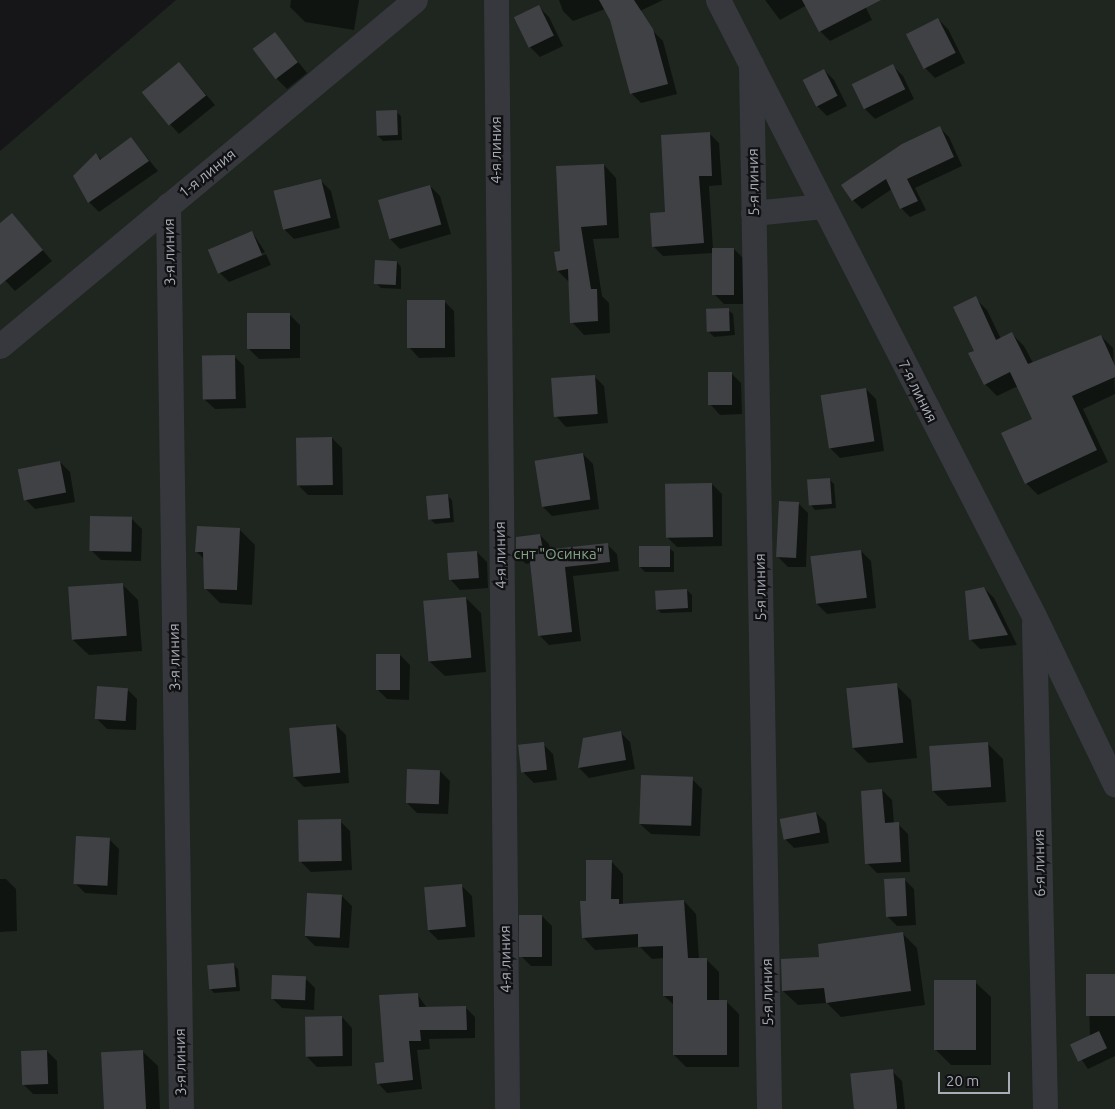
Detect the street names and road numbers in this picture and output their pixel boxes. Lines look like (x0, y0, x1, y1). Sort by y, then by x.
street label: 4-я линия (487, 116, 505, 184)
street label: 1-я линия (175, 145, 239, 201)
street label: 5-я линия (743, 148, 763, 216)
street label: 3-я линия (159, 218, 179, 286)
street label: 7-я линия (895, 357, 941, 425)
street label: 4-я линия (490, 521, 510, 589)
street label: 5-я линия (750, 553, 770, 621)
street label: 3-я линия (164, 623, 184, 691)
street label: 6-я линия (1029, 829, 1049, 897)
street label: 4-я линия (495, 925, 515, 993)
street label: 5-я линия (757, 958, 777, 1026)
street label: 3-я линия (170, 1028, 190, 1096)

